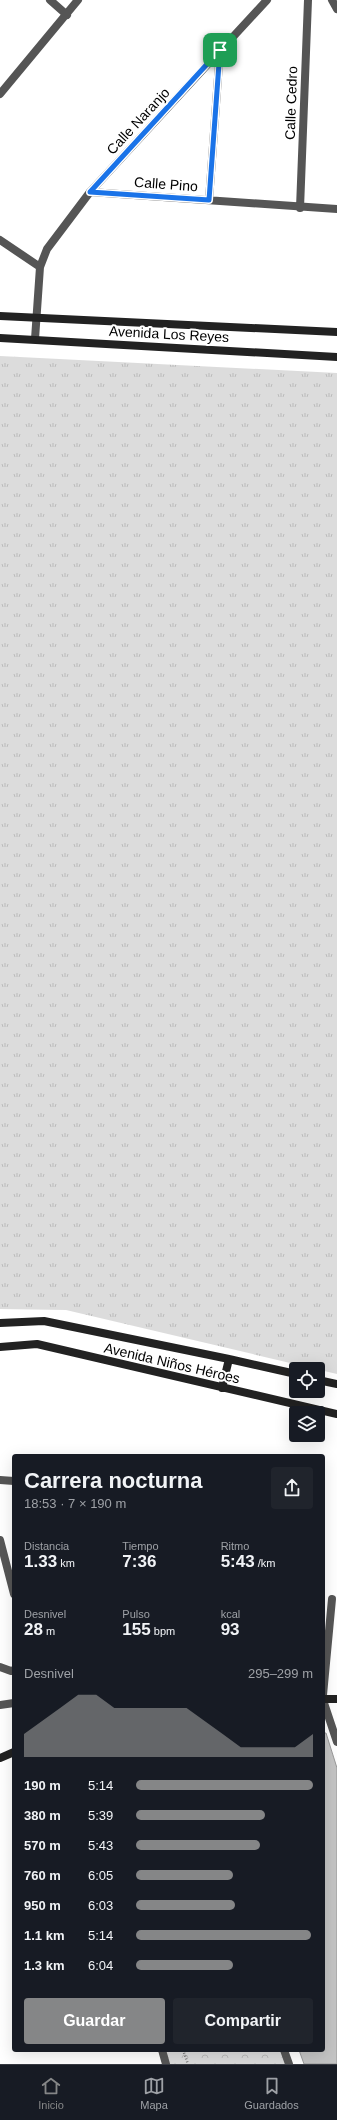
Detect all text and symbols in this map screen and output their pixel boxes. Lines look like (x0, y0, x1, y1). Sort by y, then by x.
pin (203, 33, 237, 67)
icon: arrive (209, 39, 231, 61)
street label: Calle Cedro (282, 66, 300, 140)
street label: Calle Naranjo (103, 84, 173, 157)
street label: Calle Pino (134, 174, 199, 194)
street label: Avenida Los Reyes (108, 323, 230, 345)
street label: Avenida Niños Héroes (102, 1340, 242, 1386)
map controls (289, 1362, 325, 1442)
button: locate (289, 1362, 325, 1398)
button: layers (289, 1406, 325, 1442)
button: share (271, 1467, 313, 1509)
text: Carrera nocturna (24, 1468, 203, 1493)
text: 18:53 · 7 × 190 m (24, 1496, 126, 1511)
text: Distancia (24, 1540, 69, 1552)
text: Tiempo (122, 1540, 159, 1552)
text: Ritmo (221, 1540, 249, 1552)
text: 1.33 (24, 1552, 57, 1571)
text: 7:36 (122, 1552, 156, 1571)
text: 5:43 (221, 1552, 255, 1571)
text: km (57, 1557, 75, 1569)
text: /km (255, 1557, 275, 1569)
text: Desnivel (24, 1608, 66, 1620)
text: Pulso (122, 1608, 150, 1620)
text: kcal (221, 1608, 240, 1620)
text: 28 (24, 1620, 43, 1639)
text: 155 (122, 1620, 151, 1639)
text: 93 (221, 1620, 240, 1639)
text: m (43, 1625, 55, 1637)
text: bpm (151, 1625, 175, 1637)
text: Desnivel (24, 1666, 74, 1681)
text: 295–299 m (248, 1666, 313, 1681)
text: 190 m (24, 1778, 61, 1793)
text: 5:14 (88, 1778, 113, 1793)
text: 380 m (24, 1808, 61, 1823)
text: 5:39 (88, 1808, 113, 1823)
text: 570 m (24, 1838, 61, 1853)
text: 5:43 (88, 1838, 113, 1853)
text: 760 m (24, 1868, 61, 1883)
text: 6:05 (88, 1868, 113, 1883)
text: 950 m (24, 1898, 61, 1913)
text: 6:03 (88, 1898, 113, 1913)
text: 1.1 km (24, 1928, 64, 1943)
text: 5:14 (88, 1928, 113, 1943)
text: 1.3 km (24, 1958, 64, 1973)
text: 6:04 (88, 1958, 113, 1973)
button: Guardar (24, 1998, 165, 2044)
button: Compartir (173, 1998, 313, 2044)
tab: Inicio (38, 2075, 64, 2111)
tab: Mapa (140, 2075, 168, 2111)
tab: Guardados (244, 2075, 299, 2111)

